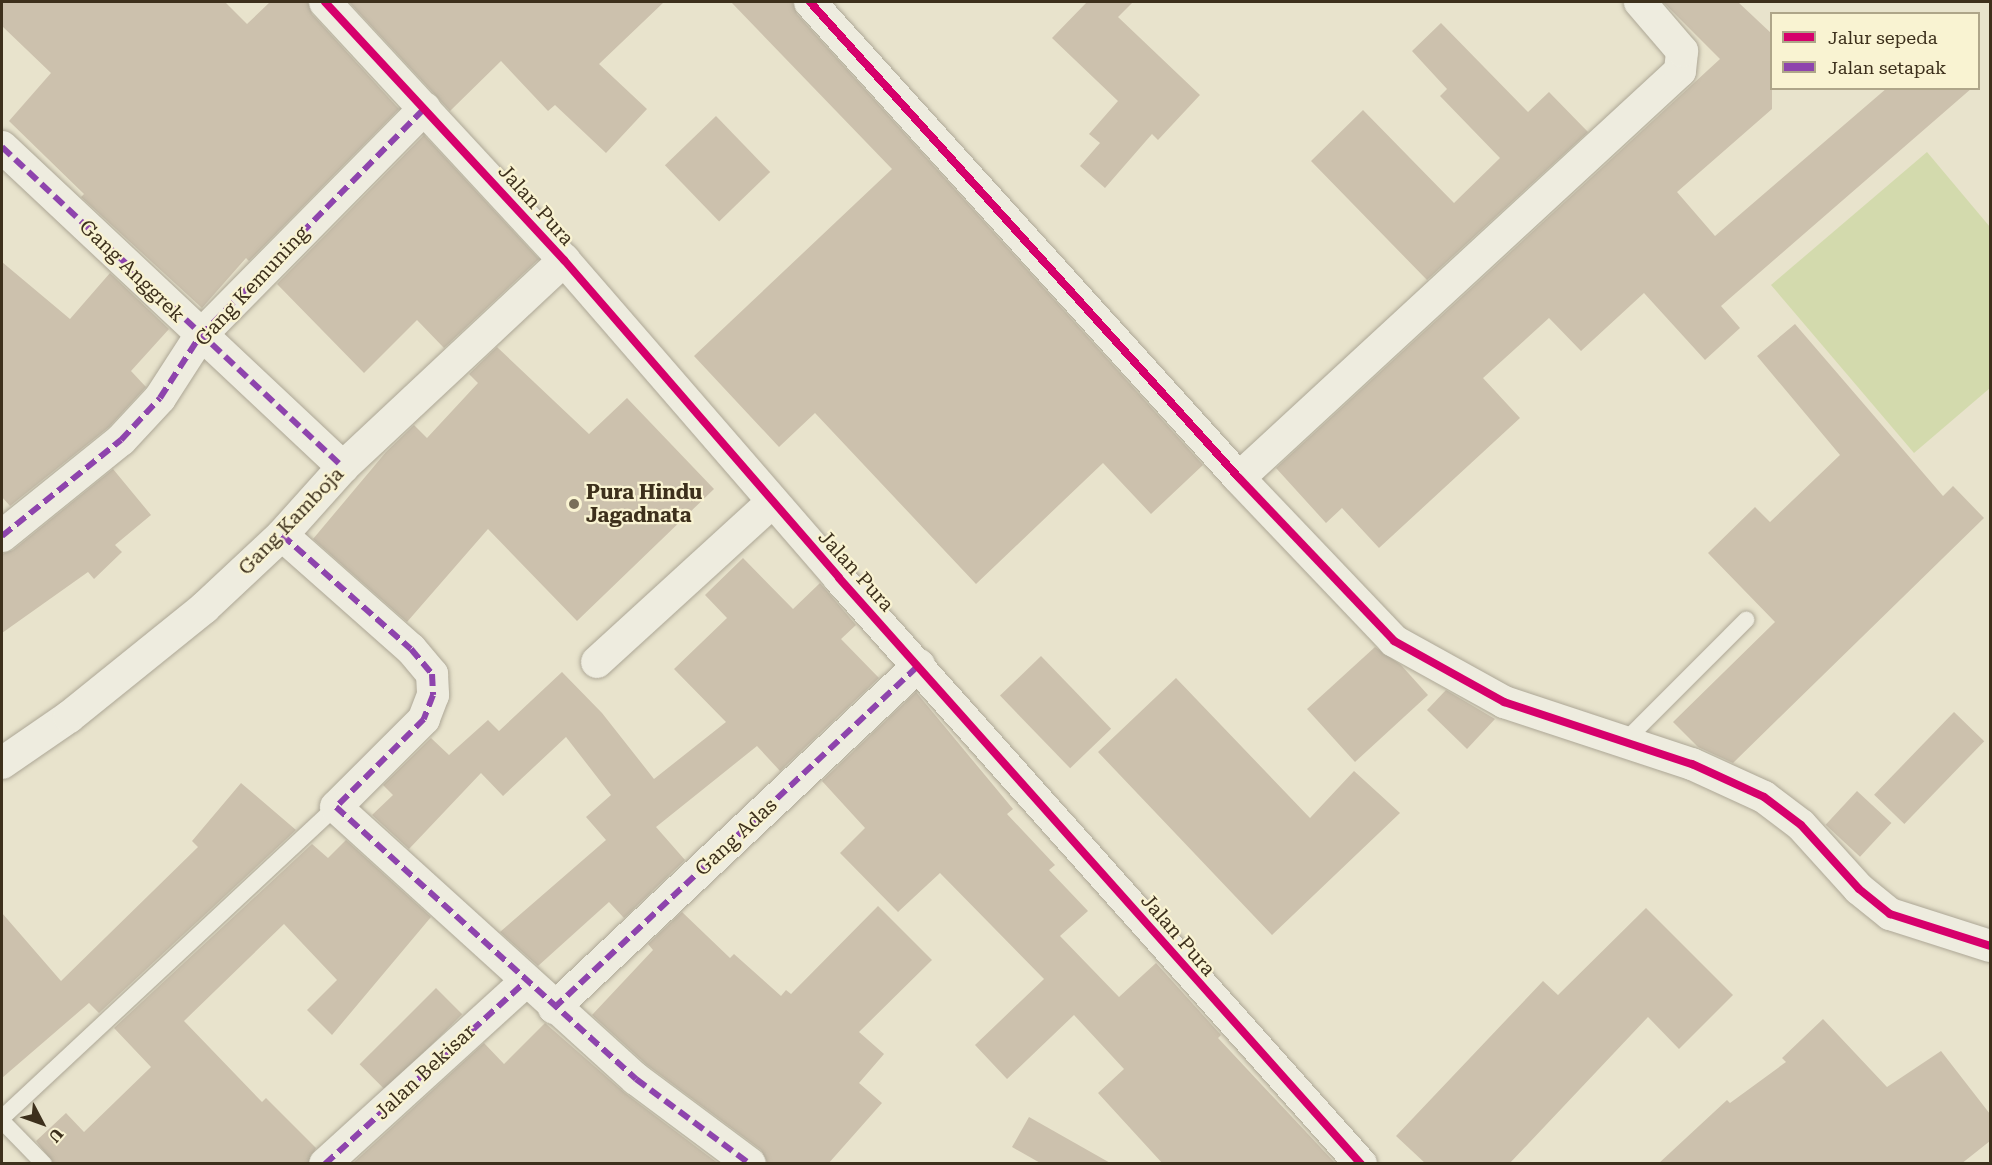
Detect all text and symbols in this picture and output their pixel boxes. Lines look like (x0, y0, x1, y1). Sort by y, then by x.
legend (1770, 12, 1980, 90)
text: Jalur sepeda (1828, 27, 1938, 48)
text: Jalan setapak (1828, 57, 1946, 78)
street label: Jalan Pura (493, 159, 579, 251)
street label: Gang Anggrek (74, 215, 190, 327)
street label: Gang Kemuning (190, 221, 314, 351)
street label: Gang Kamboja (233, 462, 349, 580)
place label: Pura Hindu Jagadnata (586, 480, 702, 527)
marker: Pura Hindu Jagadnata (567, 497, 581, 511)
street label: Jalan Pura (813, 525, 899, 617)
street label: Gang Adas (690, 793, 782, 881)
street label: Jalan Pura (1136, 889, 1220, 981)
street label: Jalan Bekisar (370, 1019, 480, 1125)
north arrow (12, 1093, 72, 1153)
text: U (45, 1124, 67, 1146)

